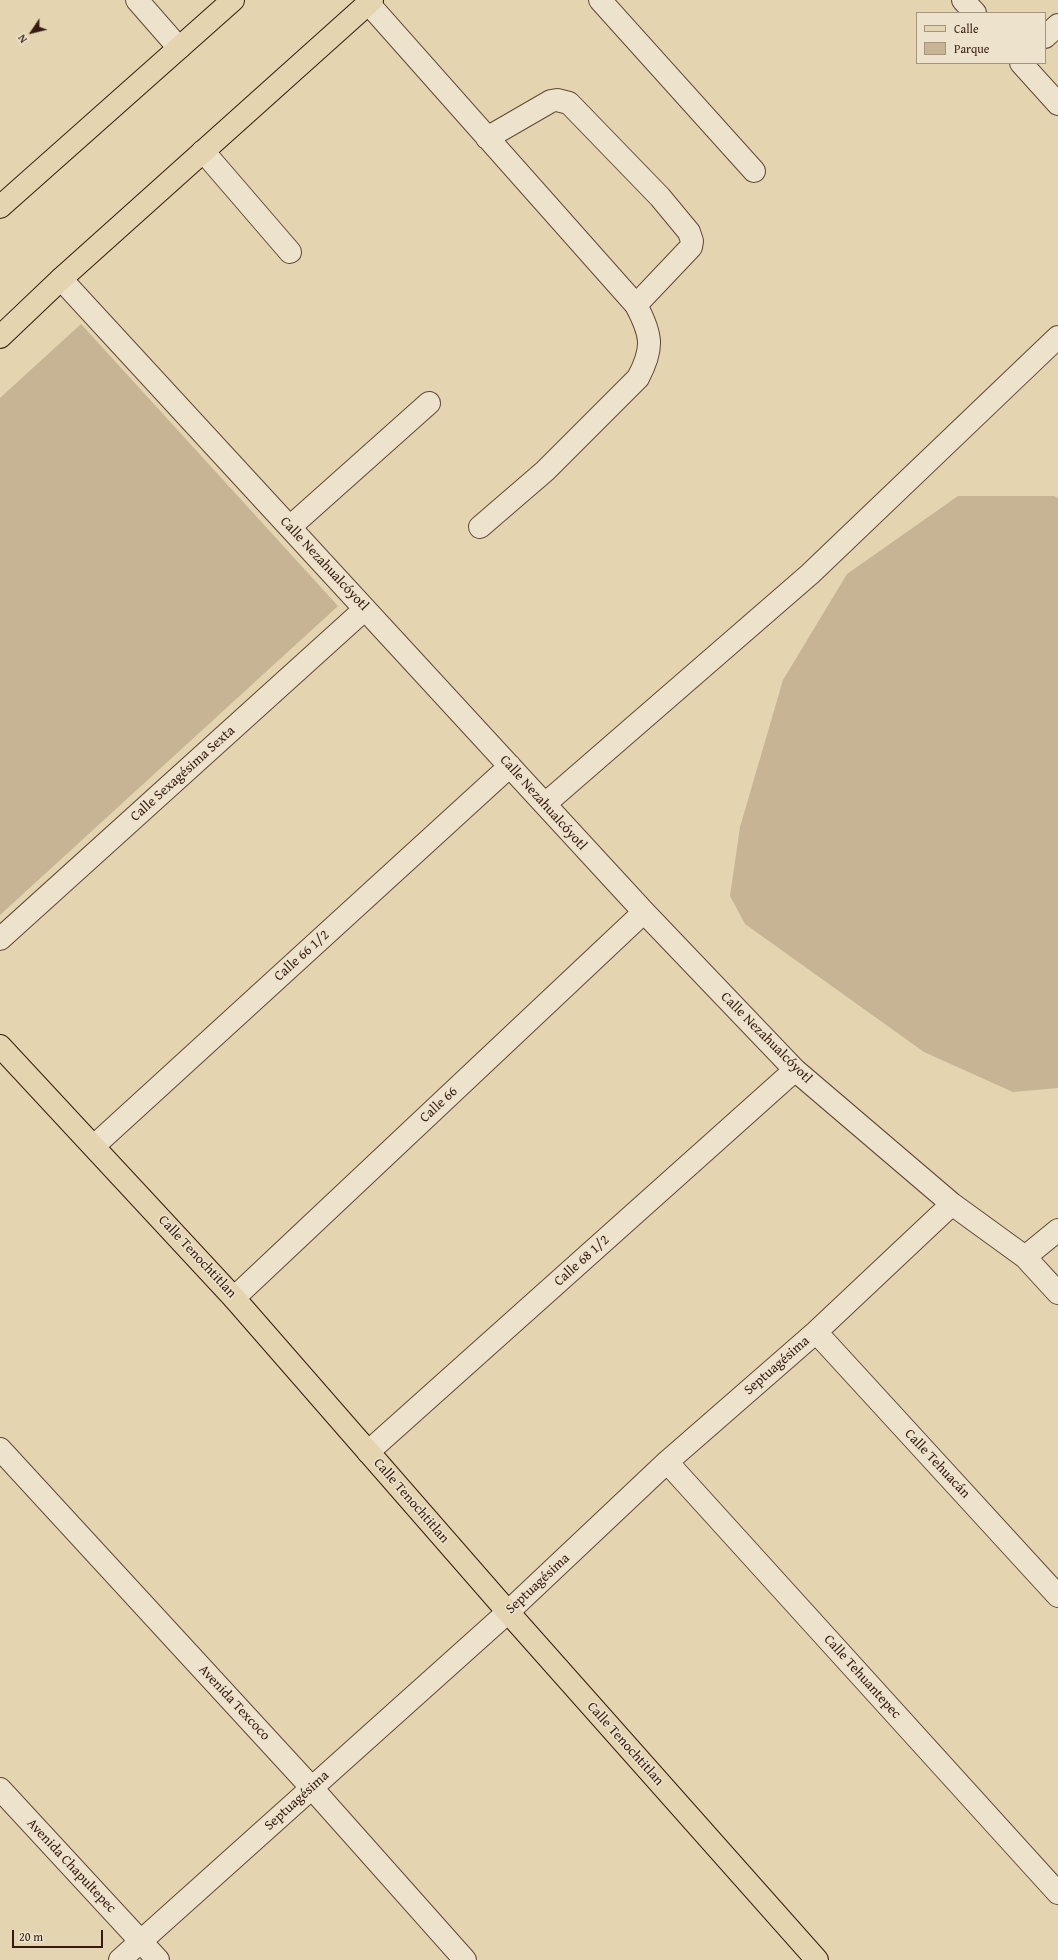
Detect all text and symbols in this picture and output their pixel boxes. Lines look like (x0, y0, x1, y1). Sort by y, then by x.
north arrow (12, 12, 52, 52)
legend (916, 12, 1046, 64)
text: Calle (954, 20, 979, 37)
text: N (14, 31, 31, 46)
text: Parque (954, 40, 989, 57)
street label: Calle Nezahualcóyotl (276, 514, 372, 614)
street label: Calle Sexagésima Sexta (127, 723, 239, 825)
street label: Calle Nezahualcóyotl (496, 752, 590, 854)
street label: Calle 66 1/2 (271, 927, 333, 985)
street label: Calle Nezahualcóyotl (717, 989, 815, 1087)
street label: Calle 66 (417, 1083, 461, 1127)
street label: Calle Tenochtitlan (154, 1212, 240, 1302)
street label: Calle 68 1/2 (551, 1232, 613, 1290)
street label: Septuagésima (741, 1333, 813, 1399)
street label: Calle Tehuacán (901, 1426, 973, 1502)
street label: Calle Tenochtitlan (370, 1455, 452, 1547)
street label: Septuagésima (503, 1550, 573, 1618)
street label: Calle Tehuantepec (820, 1631, 904, 1723)
street label: Avenida Texcoco (195, 1662, 273, 1744)
street label: Calle Tenochtitlan (583, 1699, 667, 1789)
street label: Septuagésima (261, 1768, 333, 1834)
street label: Avenida Chapultepec (23, 1815, 119, 1917)
scale bar (14, 1922, 105, 1948)
text: 20 m (19, 1928, 43, 1945)

